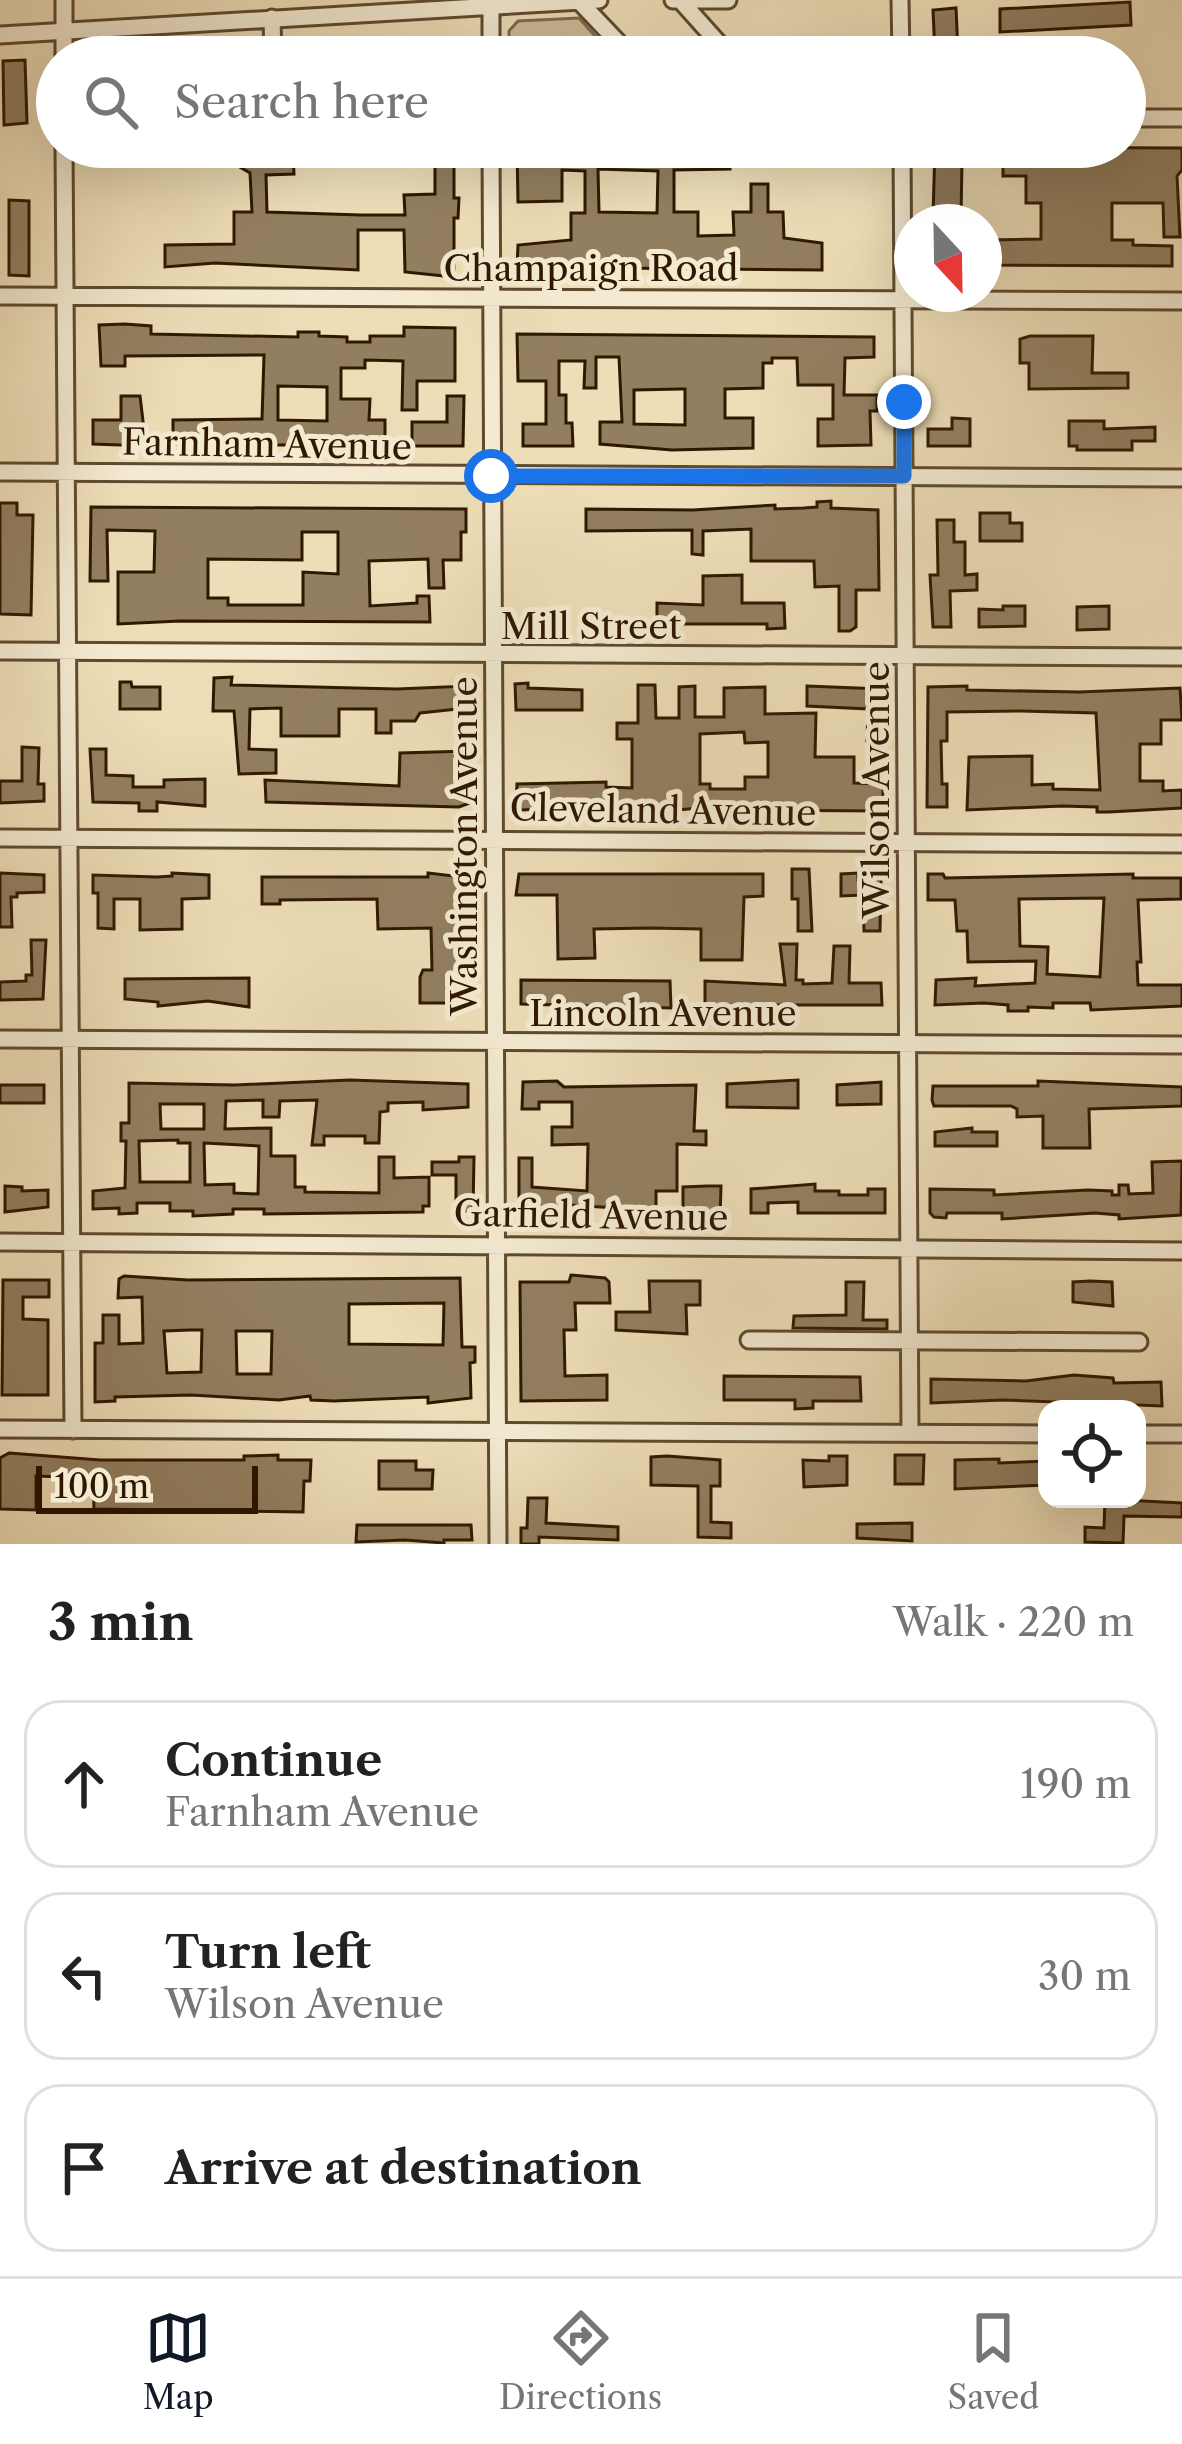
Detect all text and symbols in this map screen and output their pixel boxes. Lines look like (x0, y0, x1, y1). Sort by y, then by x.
search box (36, 36, 1146, 168)
icon: search (78, 69, 144, 135)
text: Search here (174, 74, 429, 130)
north arrow (894, 204, 1002, 312)
street label: Champaign Road (443, 246, 739, 290)
route end (877, 375, 931, 429)
street label: Farnham Avenue (122, 419, 412, 469)
route start (464, 449, 518, 503)
street label: Mill Street (501, 604, 681, 648)
street label: Wilson Avenue (854, 661, 898, 920)
street label: Washington Avenue (442, 676, 486, 1017)
street label: Cleveland Avenue (509, 785, 817, 835)
street label: Lincoln Avenue (529, 991, 797, 1035)
street label: Garfield Avenue (453, 1191, 729, 1239)
map controls (1038, 1400, 1146, 1508)
button: locate (1038, 1400, 1146, 1508)
scale bar (36, 1460, 258, 1513)
text: 100 m (54, 1466, 149, 1507)
text: 3 min (48, 1591, 194, 1653)
text: Walk · 220 m (893, 1598, 1134, 1646)
text: Continue (165, 1732, 382, 1788)
icon: ahead (51, 1751, 117, 1817)
text: 190 m (1020, 1760, 1131, 1808)
text: Farnham Avenue (165, 1788, 479, 1836)
text: Turn left (165, 1924, 371, 1980)
icon: left (51, 1943, 117, 2009)
text: 30 m (1038, 1952, 1131, 2000)
text: Wilson Avenue (165, 1980, 444, 2028)
icon: arrive (51, 2135, 117, 2201)
text: Arrive at destination (165, 2140, 642, 2196)
tab: Map (143, 2305, 214, 2418)
tab: Directions (499, 2305, 662, 2418)
tab: Saved (948, 2305, 1039, 2418)

